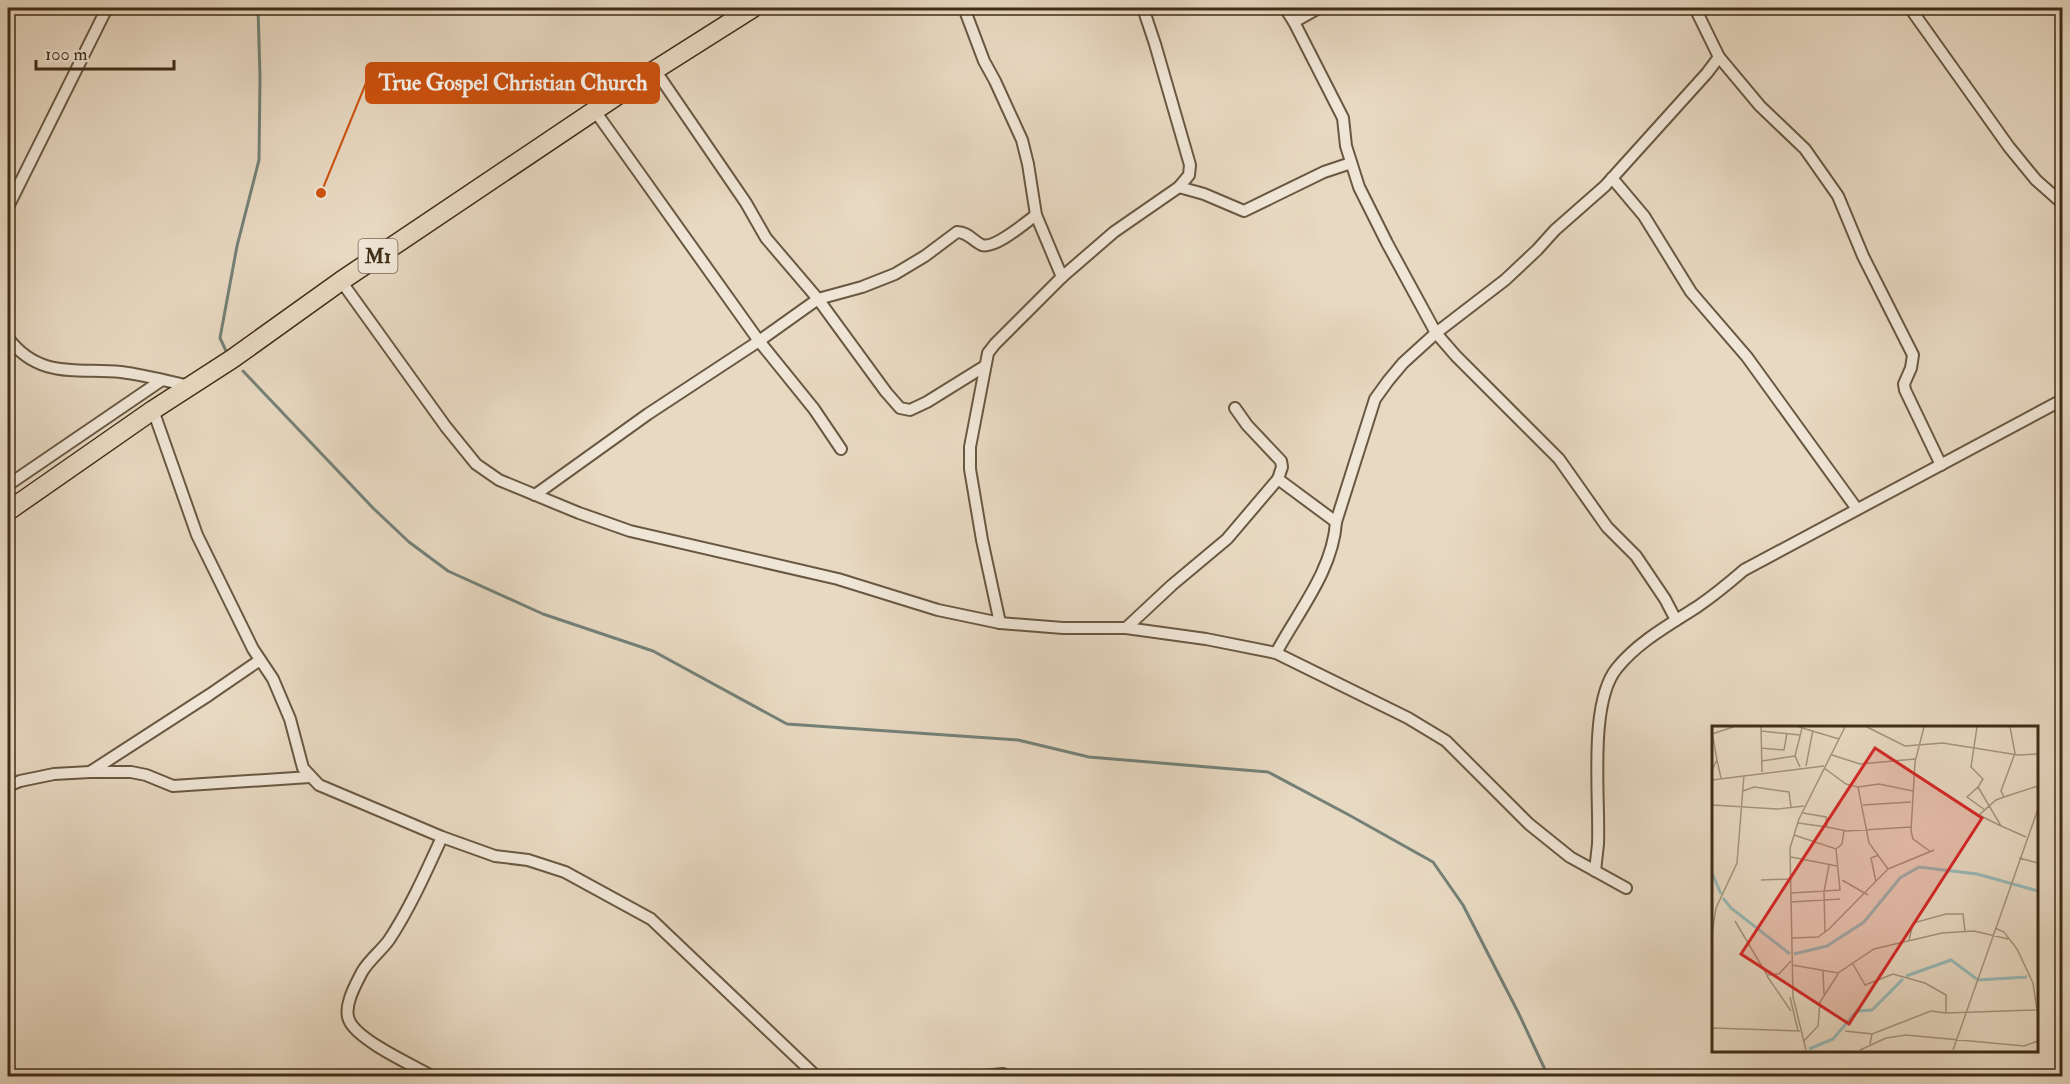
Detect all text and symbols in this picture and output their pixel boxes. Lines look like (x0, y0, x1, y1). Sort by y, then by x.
scale bar (36, 33, 174, 71)
text: 100 m (45, 43, 88, 66)
callout: True Gospel Christian Church (366, 63, 659, 103)
text: True Gospel Christian Church (377, 69, 648, 98)
road number: M1 (358, 239, 398, 273)
inset map (1712, 726, 2037, 1051)

